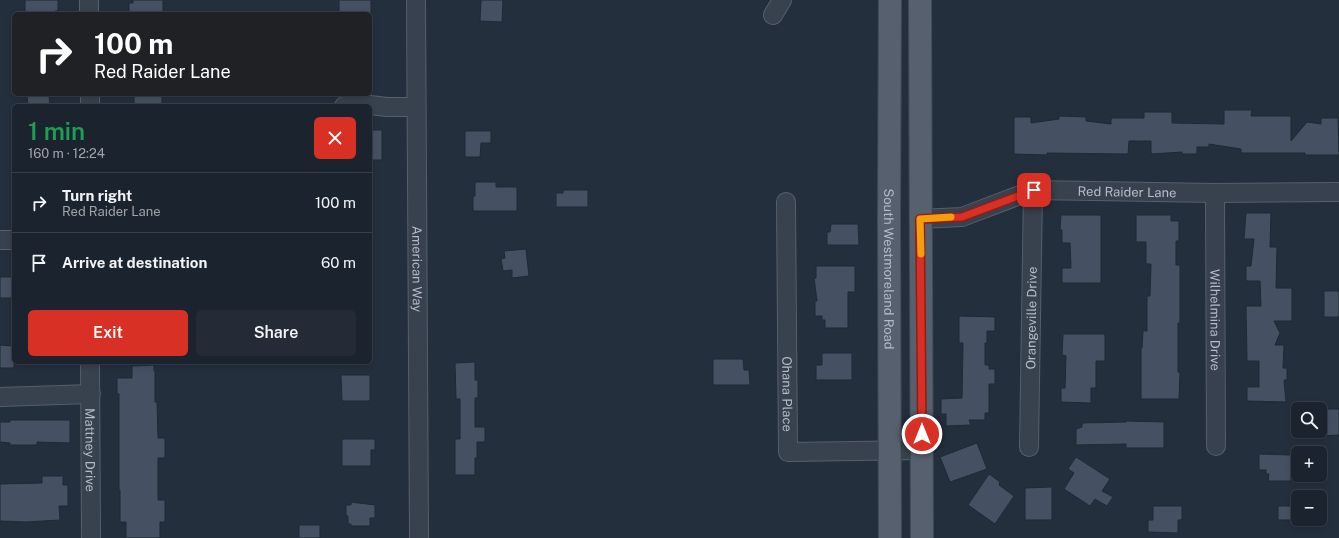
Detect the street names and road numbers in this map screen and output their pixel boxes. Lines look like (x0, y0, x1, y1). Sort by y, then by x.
street label: Red Raider Lane (1077, 183, 1176, 200)
street label: South Westmoreland Road (881, 188, 897, 350)
street label: American Way (410, 226, 425, 312)
street label: Orangeville Drive (1023, 266, 1039, 370)
street label: Wilhelmina Drive (1208, 269, 1223, 371)
street label: Ohana Place (780, 356, 795, 432)
street label: Mattney Drive (83, 408, 98, 492)

